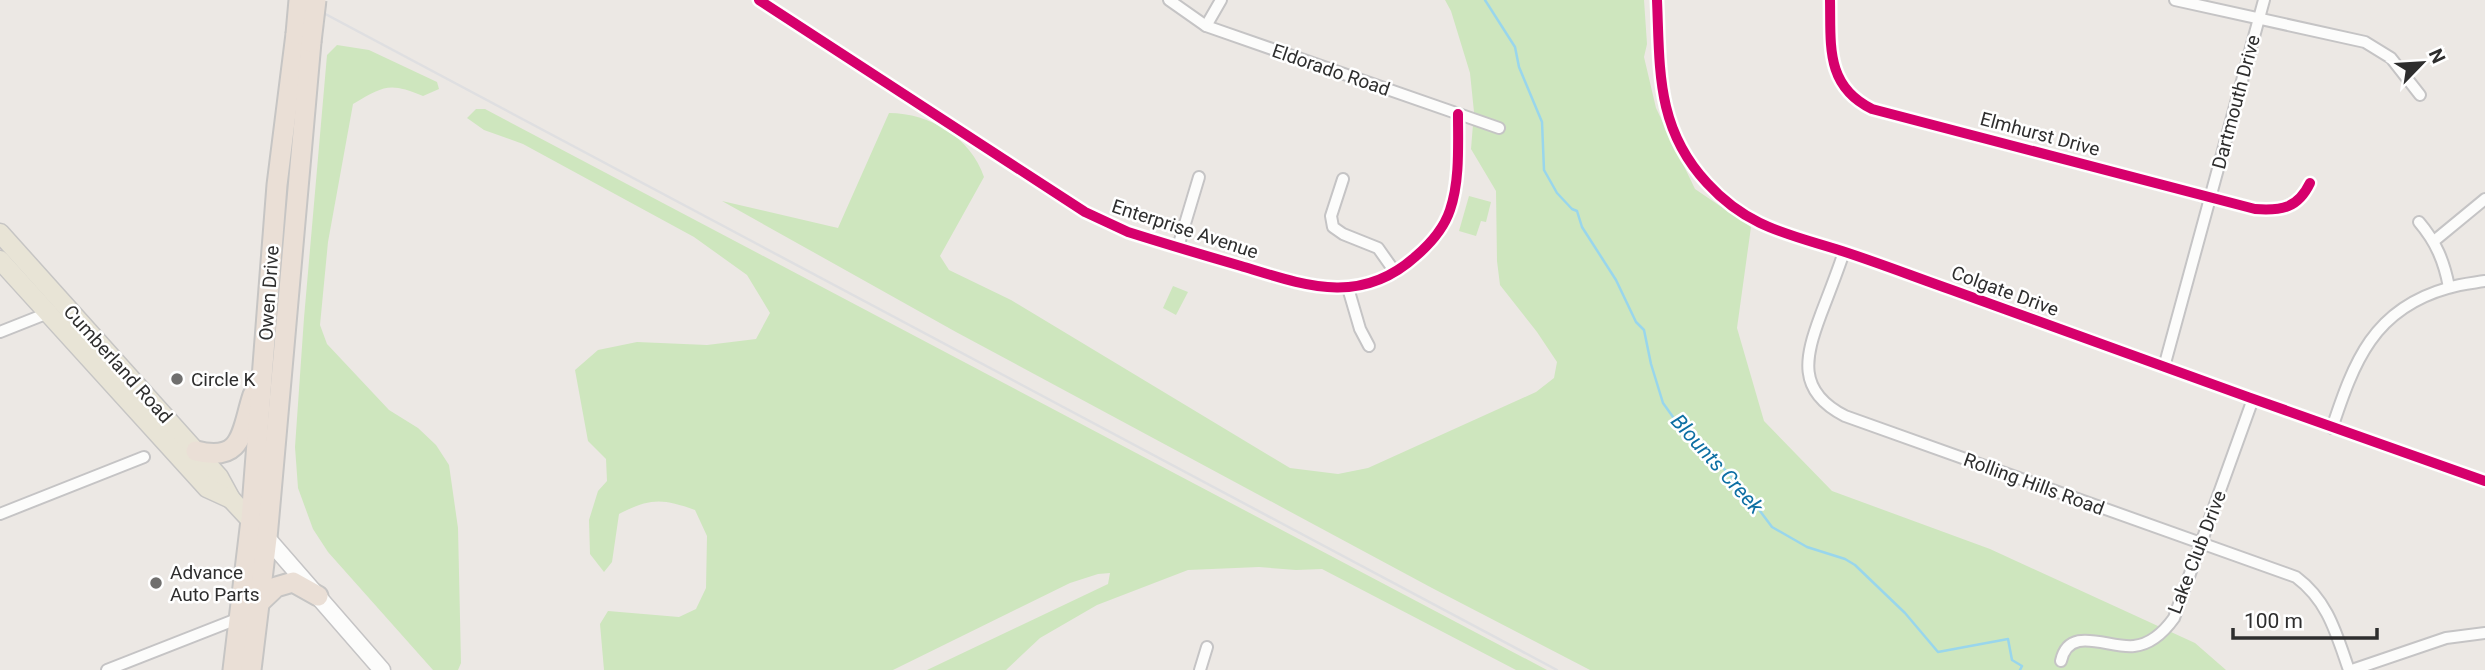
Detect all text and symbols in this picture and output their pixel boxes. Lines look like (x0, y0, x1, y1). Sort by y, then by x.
north arrow (2387, 28, 2457, 98)
street label: Dartmouth Drive (2207, 32, 2265, 172)
street label: Eldorado Road (1269, 39, 1393, 101)
text: N (2424, 45, 2450, 67)
street label: Elmhurst Drive (1978, 107, 2102, 161)
street label: Enterprise Avenue (1109, 195, 1261, 263)
street label: Owen Drive (254, 245, 284, 341)
street label: Colgate Drive (1948, 261, 2062, 321)
street label: Cumberland Road (59, 300, 177, 428)
place label: Circle K (191, 368, 256, 391)
marker: Circle K (169, 371, 185, 387)
water label: Blounts Creek (1666, 409, 1769, 519)
street label: Rolling Hills Road (1961, 448, 2107, 520)
street label: Lake Club Drive (2163, 487, 2231, 617)
place label: Advance Auto Parts (170, 561, 260, 606)
marker: Advance Auto Parts (148, 575, 164, 591)
scale bar (2233, 596, 2376, 640)
text: 100 m (2244, 609, 2303, 633)

